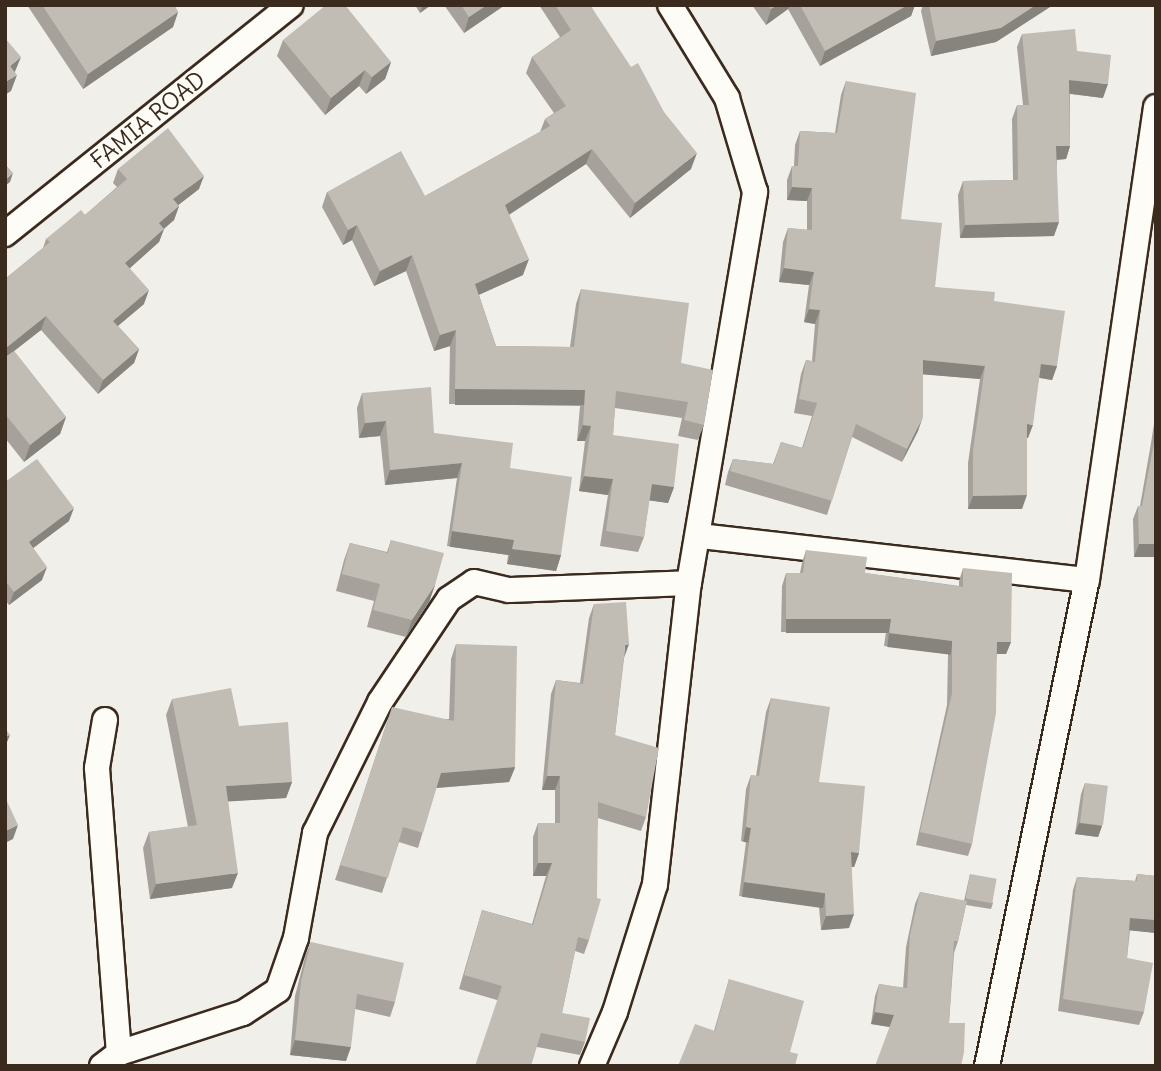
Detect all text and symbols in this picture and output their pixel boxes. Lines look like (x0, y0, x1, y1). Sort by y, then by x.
street label: FAMIA ROAD (85, 65, 211, 175)

